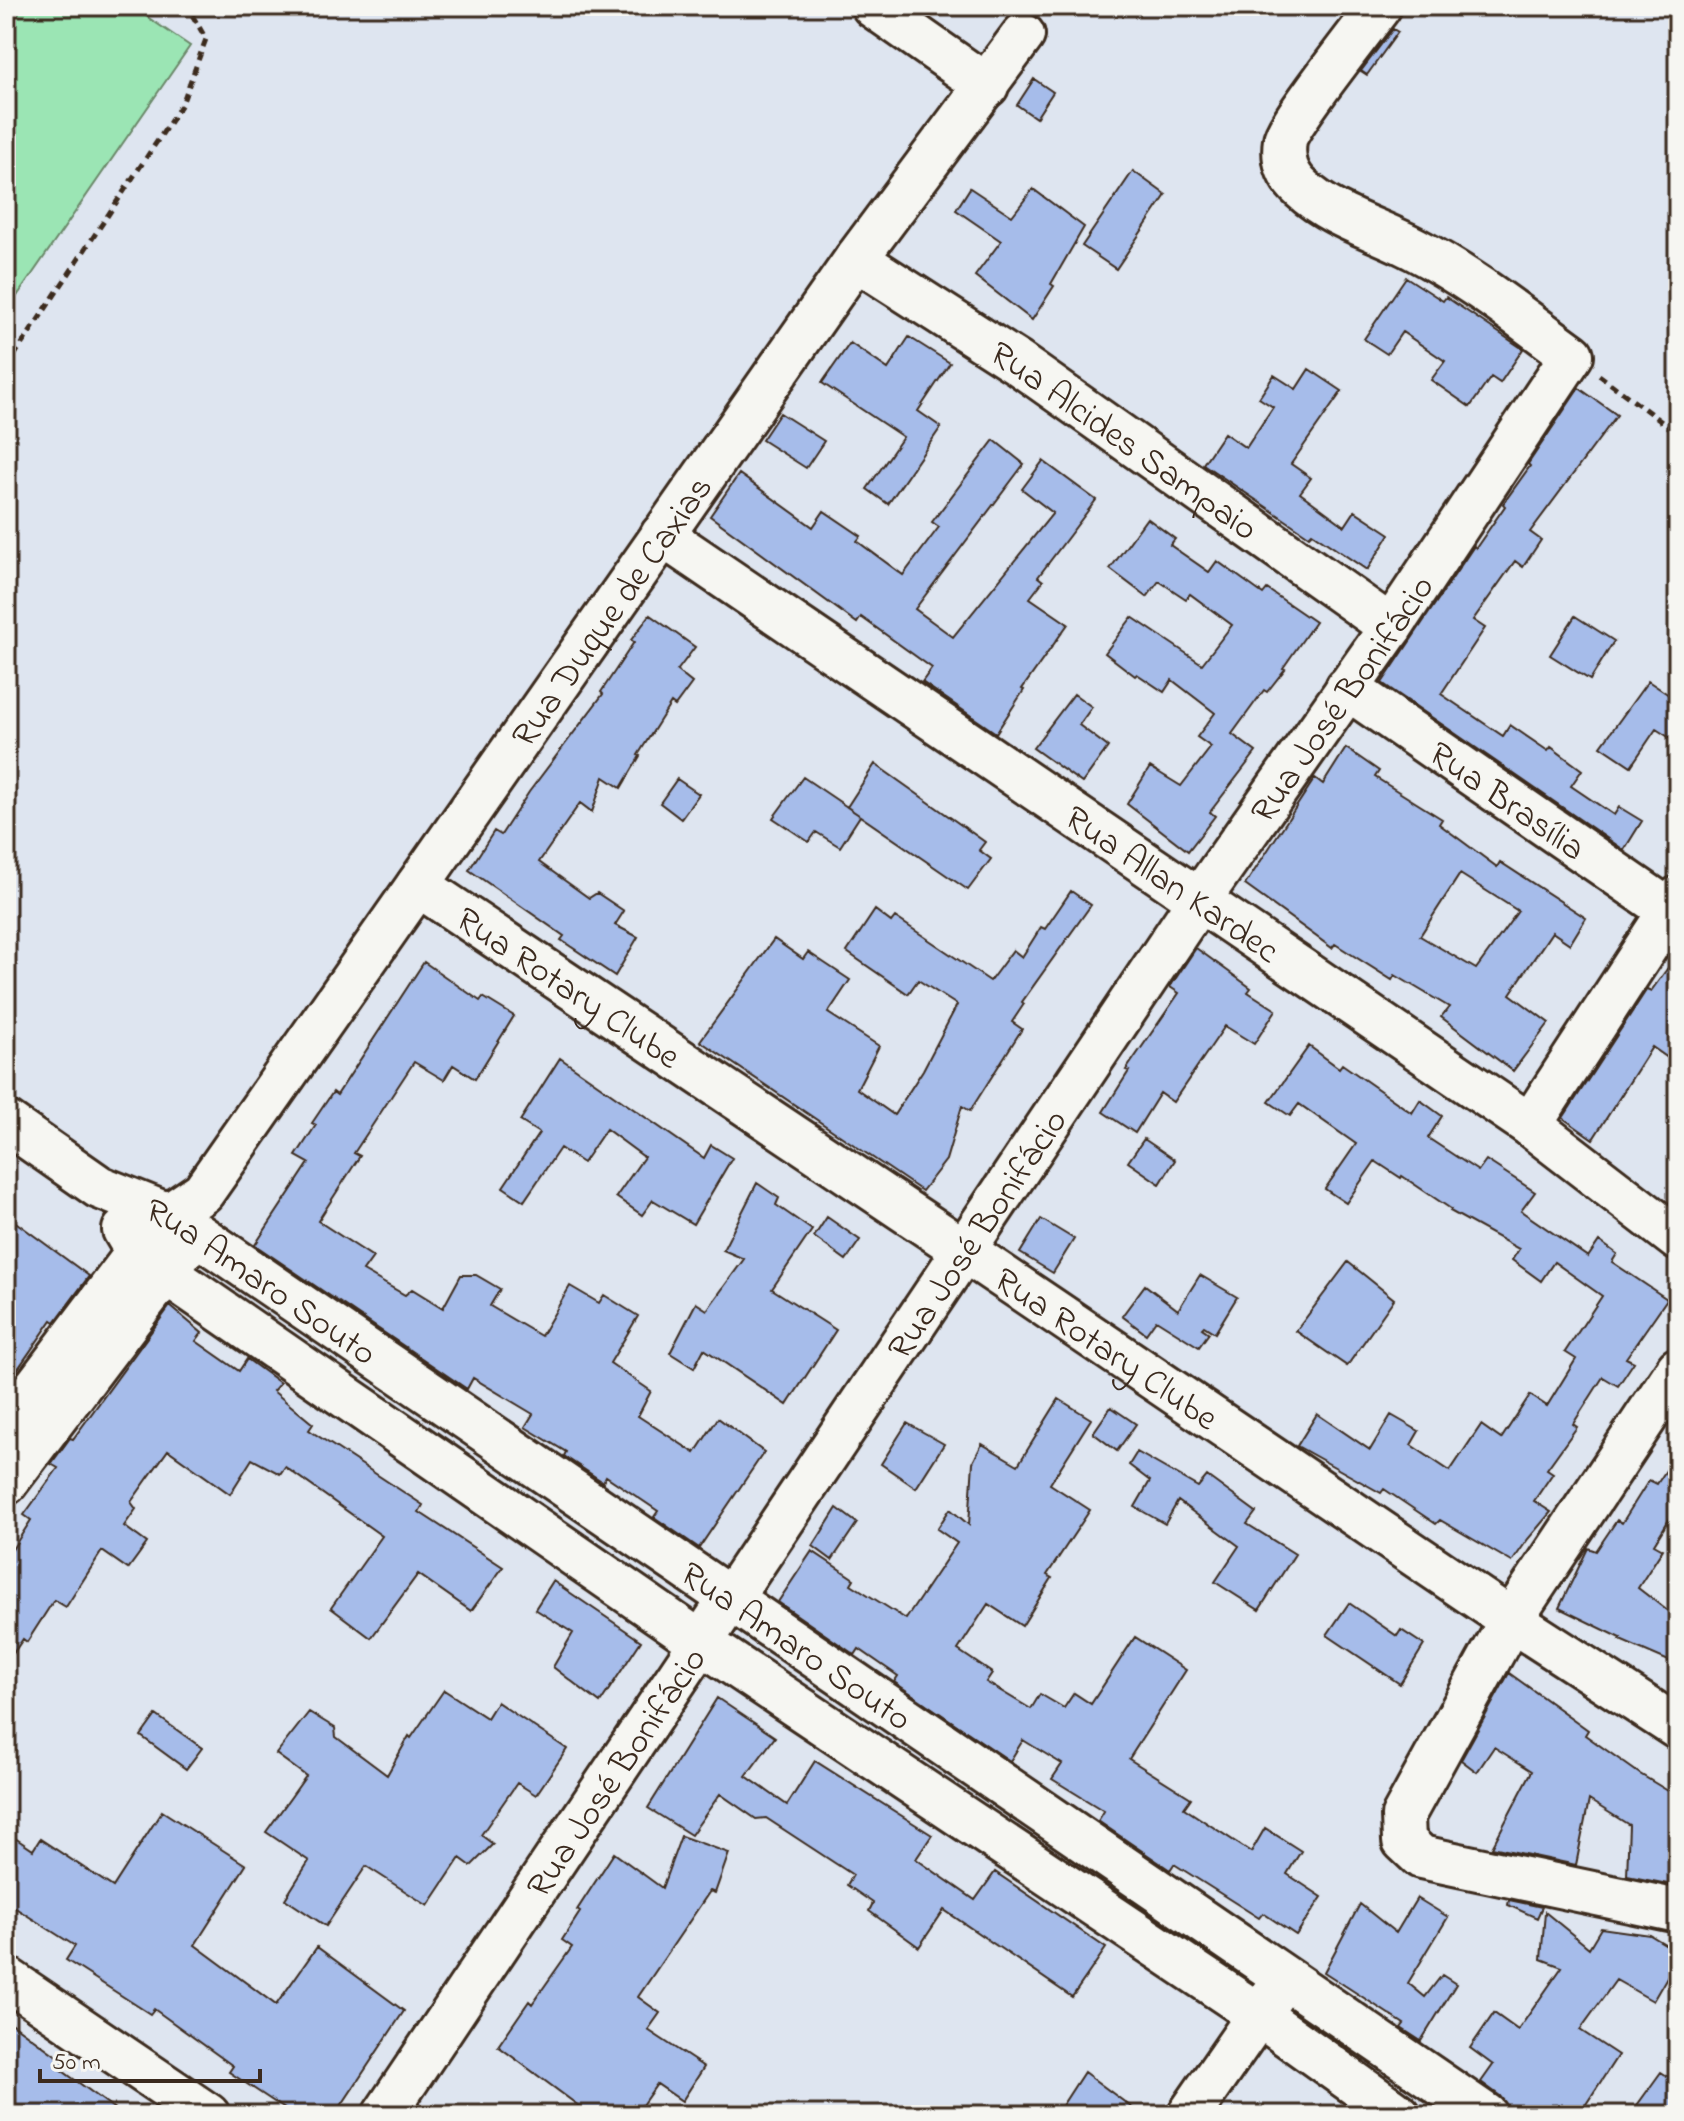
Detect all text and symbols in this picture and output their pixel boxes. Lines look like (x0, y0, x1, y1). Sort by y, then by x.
street label: Rua Alcides Sampaio (978, 330, 1268, 556)
street label: Rua Duque de Caxias (500, 466, 728, 760)
street label: Rua José Bonifácio (1239, 566, 1450, 835)
street label: Rua Brasília (1416, 730, 1595, 876)
street label: Rua Allan Kardec (1052, 794, 1289, 978)
street label: Rua Rotary Clube (444, 895, 691, 1085)
street label: Rua José Bonifácio (876, 1100, 1083, 1372)
street label: Rua Amaro Souto (137, 1186, 386, 1381)
street label: Rua Rotary Clube (982, 1256, 1228, 1446)
street label: Rua Amaro Souto (668, 1550, 921, 1746)
street label: Rua José Bonifácio (515, 1638, 722, 1910)
scale bar (40, 2033, 260, 2083)
text: 50 m (52, 2046, 101, 2081)

